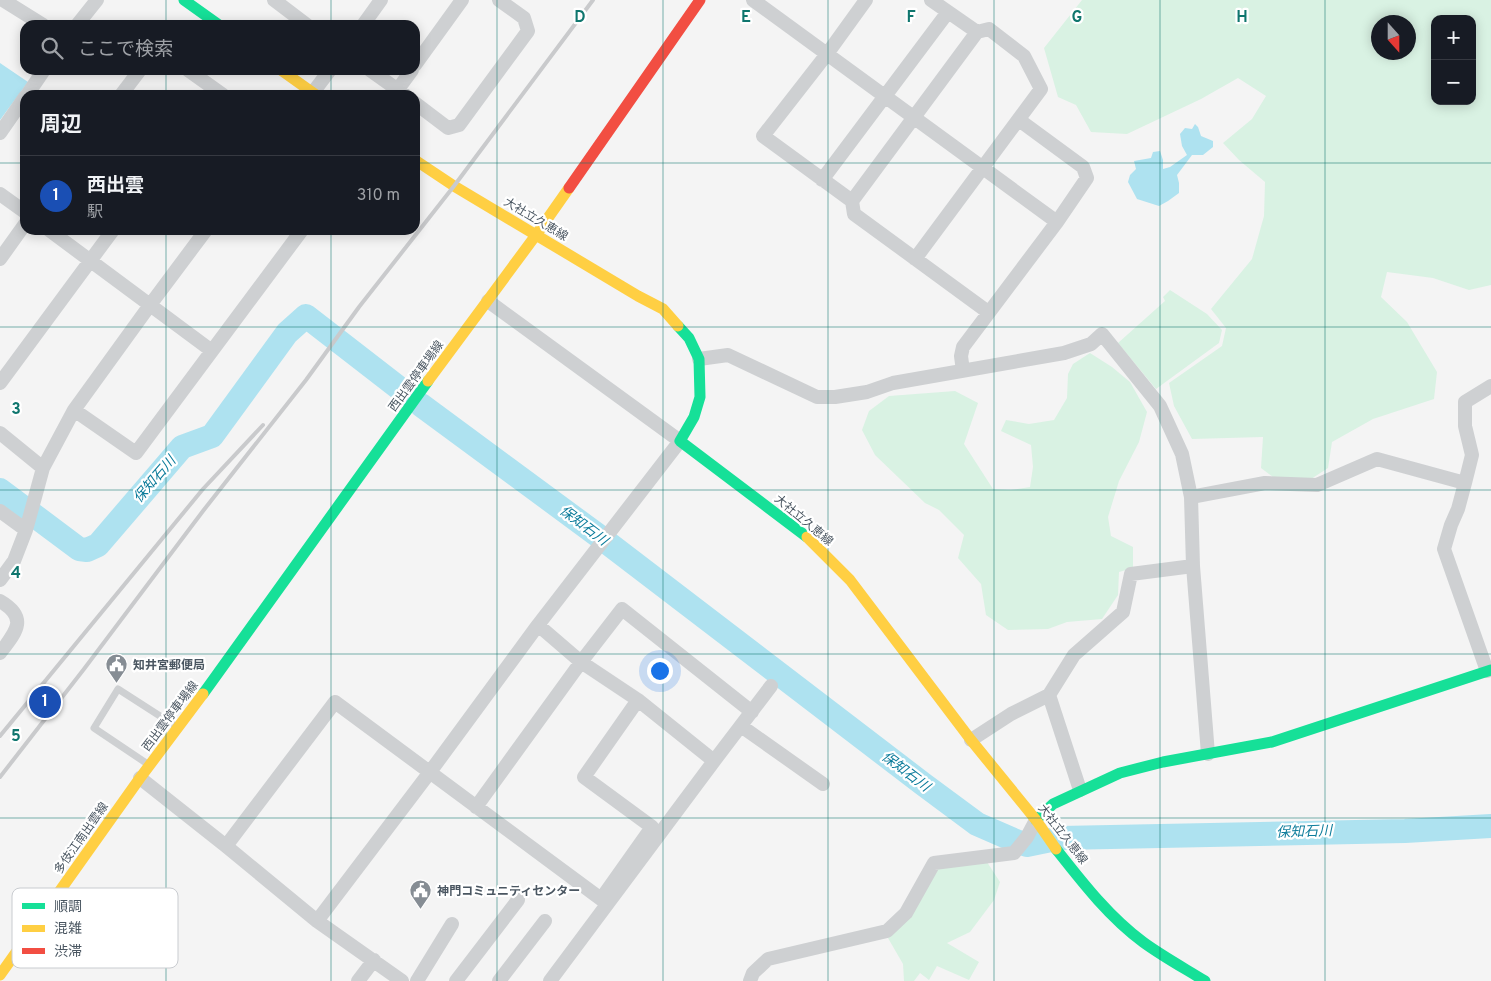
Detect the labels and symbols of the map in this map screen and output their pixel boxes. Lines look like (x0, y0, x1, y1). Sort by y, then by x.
text: D (574, 8, 586, 28)
text: E (741, 8, 751, 28)
text: F (906, 8, 916, 28)
text: G (1072, 8, 1082, 28)
text: H (1236, 8, 1248, 28)
north arrow (1371, 15, 1416, 60)
street label: 大社立久恵線 (500, 194, 570, 245)
street label: 西出雲停車場線 (386, 338, 448, 415)
text: 3 (11, 400, 21, 420)
water label: 保知石川 (130, 452, 181, 507)
street label: 大社立久恵線 (771, 491, 836, 550)
water label: 保知石川 (556, 503, 612, 551)
text: 4 (11, 564, 21, 584)
public building icon: 知井宮郵便局 (105, 653, 129, 684)
place label: 知井宮郵便局 (133, 658, 205, 674)
your location (647, 658, 673, 684)
street label: 西出雲停車場線 (139, 678, 202, 755)
pin: 1 (29, 683, 61, 721)
text: 5 (11, 727, 21, 747)
water label: 保知石川 (878, 749, 934, 797)
street label: 多伎江南出雲線 (51, 800, 112, 878)
street label: 大社立久恵線 (1034, 801, 1091, 868)
water label: 保知石川 (1276, 823, 1334, 842)
public building icon: 神門コミュニティセンター (409, 879, 433, 910)
place label: 神門コミュニティセンター (437, 884, 580, 900)
legend (12, 888, 178, 968)
text: 順調 (54, 899, 82, 916)
text: 混雑 (54, 920, 82, 938)
text: 渋滞 (54, 944, 82, 961)

